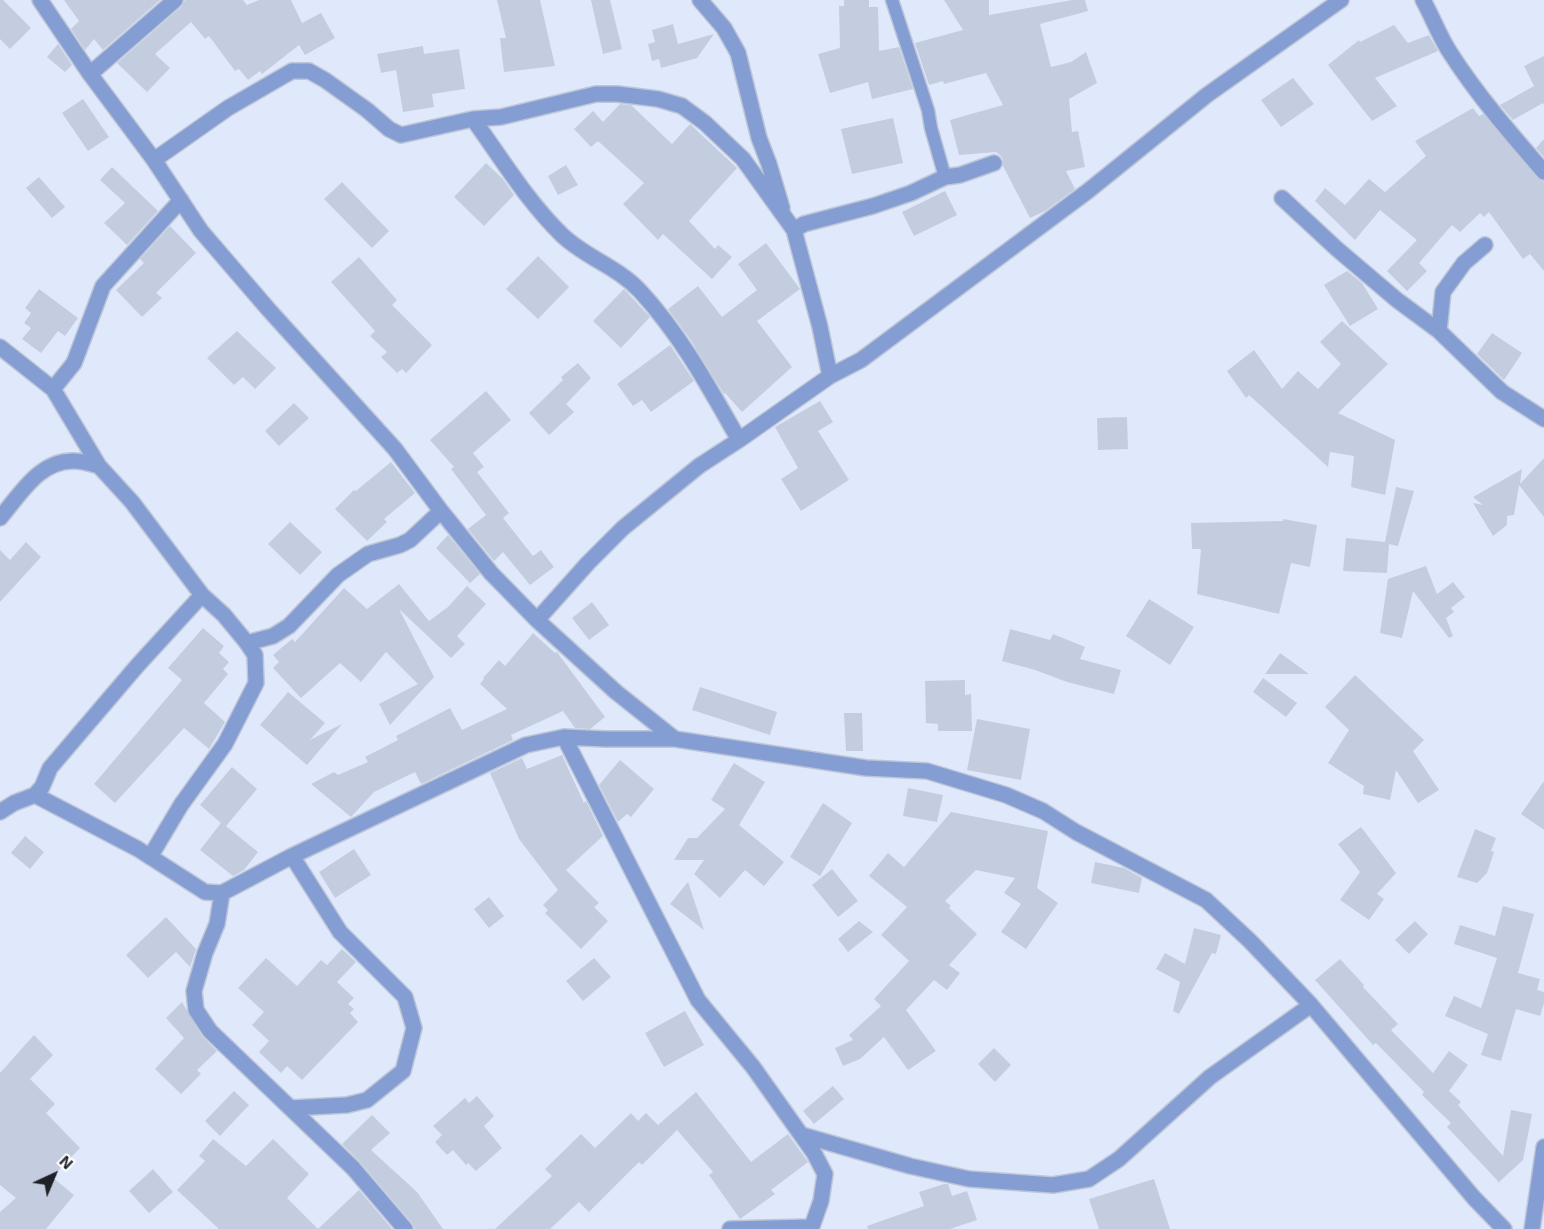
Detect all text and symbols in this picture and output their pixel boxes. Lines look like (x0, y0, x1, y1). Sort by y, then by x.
north arrow (24, 1145, 84, 1205)
text: N (56, 1151, 78, 1173)

